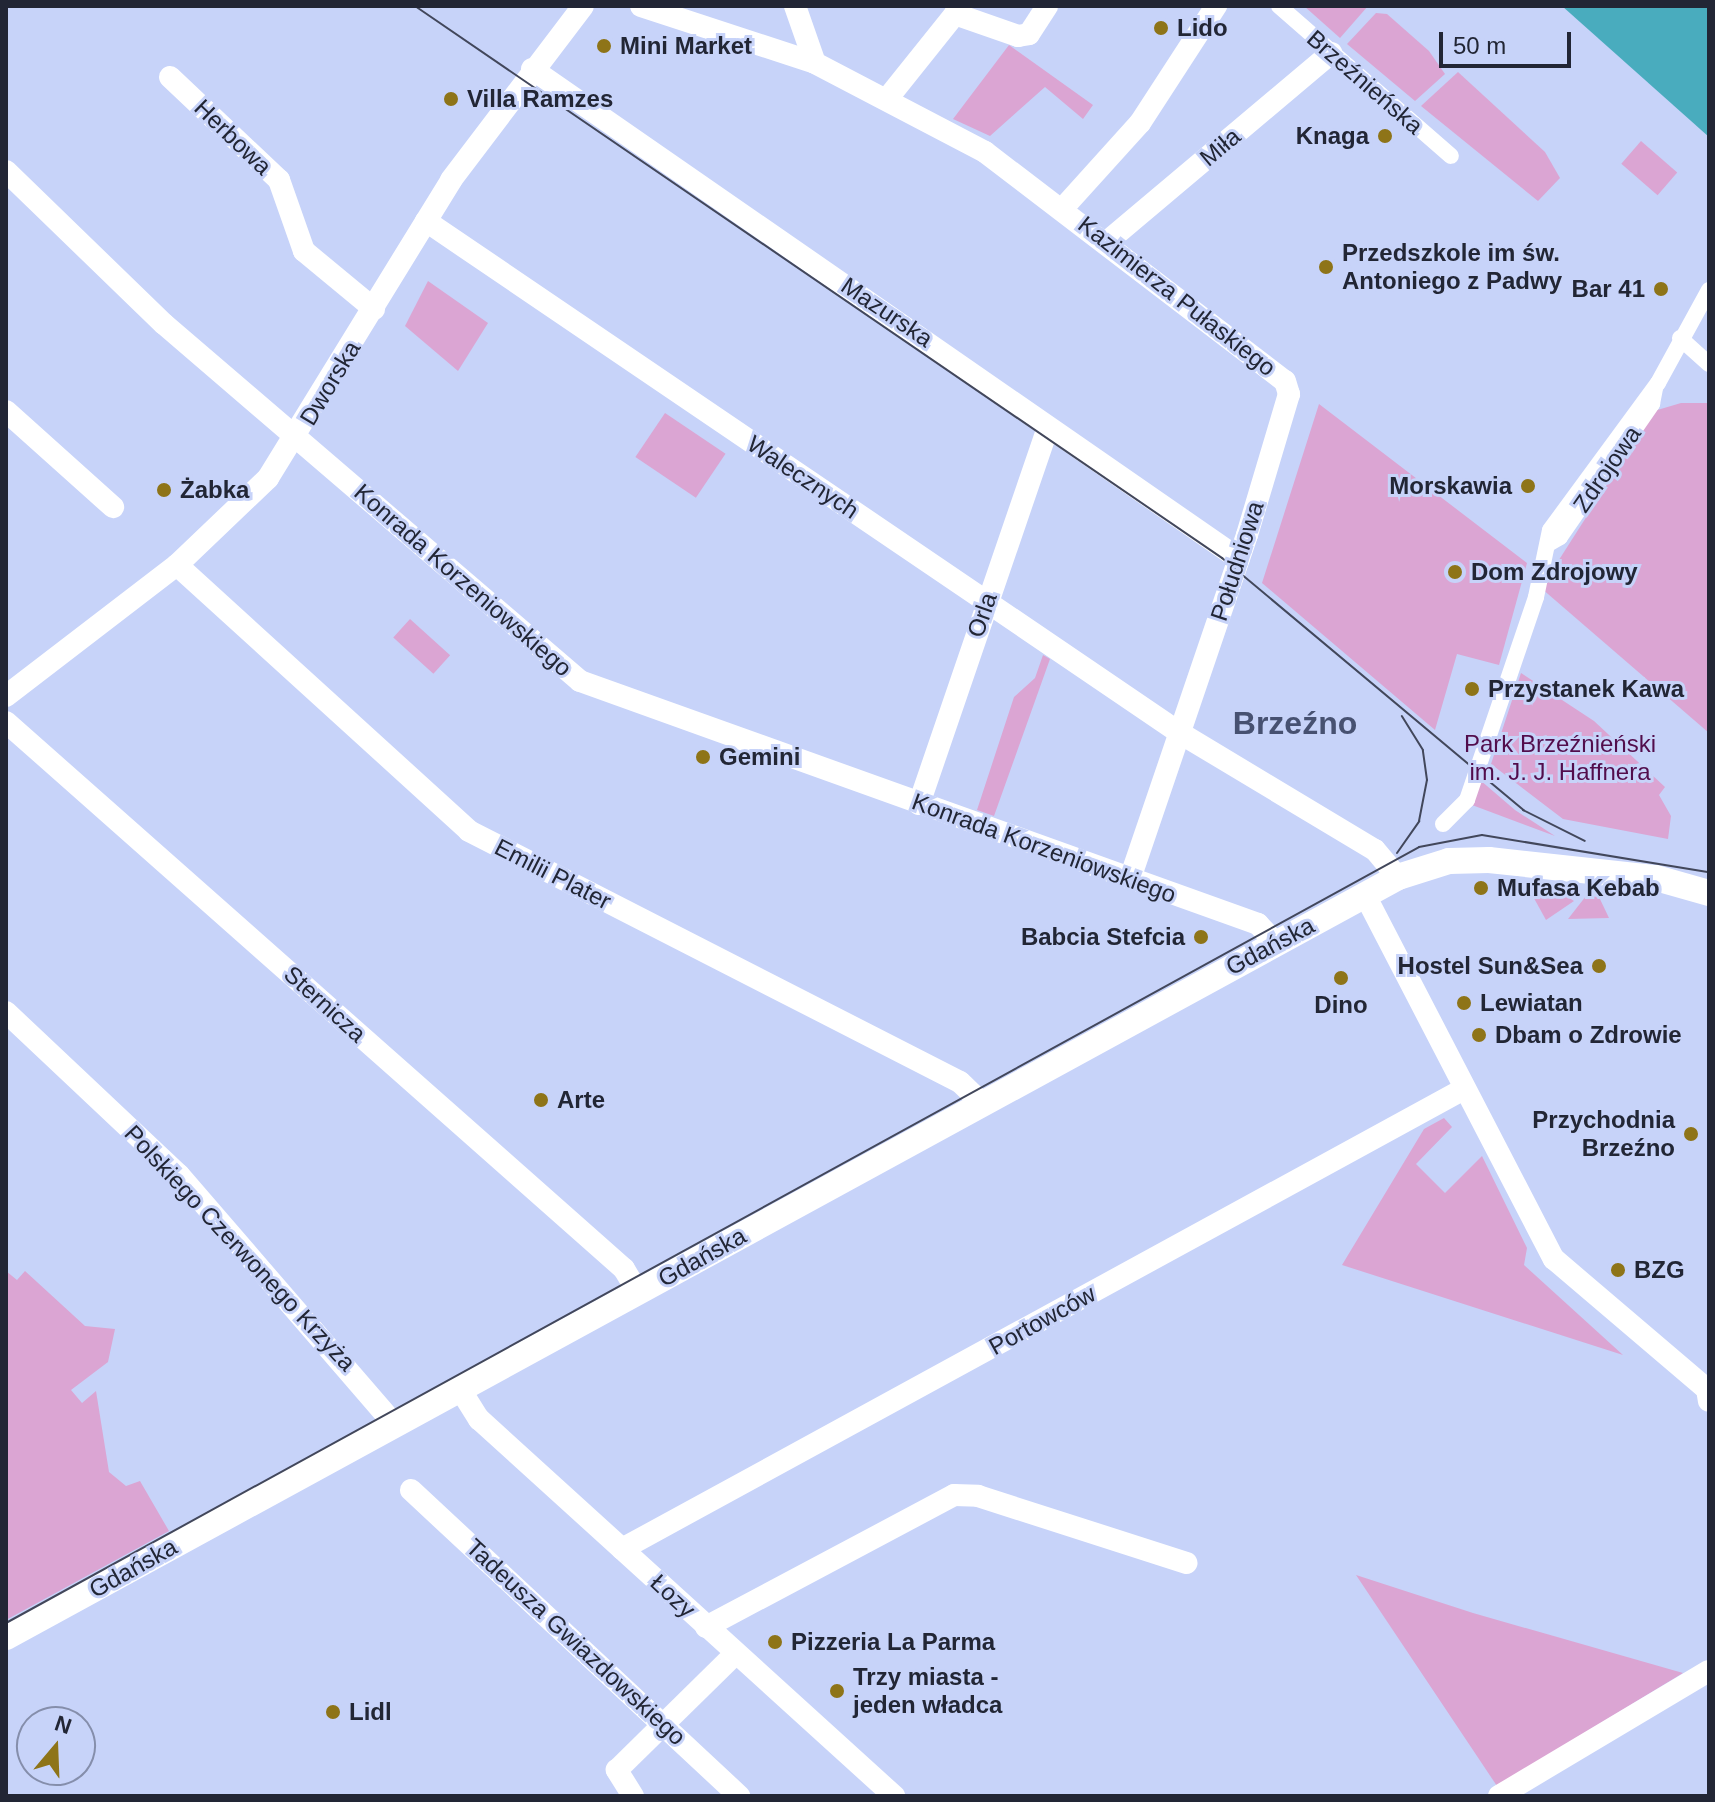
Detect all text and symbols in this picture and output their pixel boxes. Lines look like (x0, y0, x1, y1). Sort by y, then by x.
place label: Lido (1177, 14, 1228, 42)
scale bar (1443, 16, 1575, 66)
marker: Lido (1152, 19, 1170, 37)
street label: Brzeźnieńska (1301, 24, 1429, 140)
place label: Mini Market (620, 32, 752, 60)
text: 50 m (1453, 32, 1506, 59)
marker: Mini Market (595, 37, 613, 55)
place label: Villa Ramzes (467, 85, 613, 113)
marker: Villa Ramzes (442, 90, 460, 108)
street label: Herbowa (188, 93, 278, 181)
street label: Miła (1194, 122, 1246, 172)
place label: Knaga (1296, 122, 1369, 150)
marker: Knaga (1376, 127, 1394, 145)
street label: Kazimierza Pułaskiego (1072, 210, 1282, 382)
place label: Przedszkole im św. Antoniego z Padwy (1342, 239, 1562, 295)
marker: Przedszkole im św. Antoniego z Padwy (1317, 258, 1335, 276)
street label: Mazurska (836, 271, 938, 353)
place label: Bar 41 (1572, 275, 1645, 303)
marker: Bar 41 (1652, 280, 1670, 298)
street label: Dworska (294, 336, 366, 430)
street label: Zdrojowa (1567, 420, 1647, 518)
street label: Walecznych (742, 429, 864, 525)
place label: Morskawia (1389, 472, 1512, 500)
place label: Żabka (180, 476, 249, 504)
marker: Morskawia (1519, 477, 1537, 495)
street label: Konrada Korzeniowskiego (348, 478, 578, 682)
marker: Żabka (155, 481, 173, 499)
street label: Południowa (1204, 498, 1270, 624)
place label: Dom Zdrojowy (1471, 558, 1638, 586)
marker: Dom Zdrojowy (1446, 563, 1464, 581)
street label: Orla (961, 589, 1003, 641)
place label: Przystanek Kawa (1488, 675, 1684, 703)
marker: Przystanek Kawa (1463, 680, 1481, 698)
district label: Brzeźno (1233, 704, 1357, 742)
park label: Park Brzeźnieński im. J. J. Haffnera (1464, 730, 1656, 786)
place label: Gemini (719, 743, 800, 771)
marker: Gemini (694, 748, 712, 766)
street label: Konrada Korzeniowskiego (908, 787, 1180, 909)
street label: Emilii Plater (490, 832, 616, 916)
place label: Mufasa Kebab (1497, 874, 1660, 902)
marker: Mufasa Kebab (1472, 879, 1490, 897)
street label: Gdańska (1221, 911, 1319, 981)
place label: Babcia Stefcia (1021, 923, 1185, 951)
marker: Babcia Stefcia (1192, 928, 1210, 946)
place label: Hostel Sun&Sea (1398, 952, 1583, 980)
marker: Hostel Sun&Sea (1590, 957, 1608, 975)
street label: Sternicza (278, 960, 372, 1048)
marker: Dino (1332, 969, 1350, 987)
place label: Lewiatan (1480, 989, 1583, 1017)
place label: Dino (1314, 991, 1368, 1019)
marker: Lewiatan (1455, 994, 1473, 1012)
place label: Dbam o Zdrowie (1495, 1021, 1682, 1049)
marker: Dbam o Zdrowie (1470, 1026, 1488, 1044)
place label: Arte (557, 1086, 605, 1114)
marker: Arte (532, 1091, 550, 1109)
place label: Przychodnia Brzeźno (1532, 1106, 1675, 1162)
street label: Polskiego Czerwonego Krzyża (118, 1119, 362, 1377)
marker: Przychodnia Brzeźno (1682, 1125, 1700, 1143)
street label: Gdańska (653, 1221, 751, 1293)
place label: BZG (1634, 1256, 1685, 1284)
marker: BZG (1609, 1261, 1627, 1279)
street label: Portowców (984, 1279, 1100, 1361)
street label: Gdańska (84, 1532, 182, 1604)
street label: Tadeusza Gwiazdowskiego (460, 1533, 692, 1751)
street label: Łozy (645, 1568, 701, 1624)
place label: Pizzeria La Parma (791, 1628, 995, 1656)
marker: Pizzeria La Parma (766, 1633, 784, 1651)
place label: Trzy miasta - jeden władca (853, 1663, 1002, 1719)
marker: Trzy miasta - jeden władca (828, 1682, 846, 1700)
place label: Lidl (349, 1698, 392, 1726)
marker: Lidl (324, 1703, 342, 1721)
north arrow (16, 1706, 96, 1786)
text: N (52, 1710, 75, 1739)

